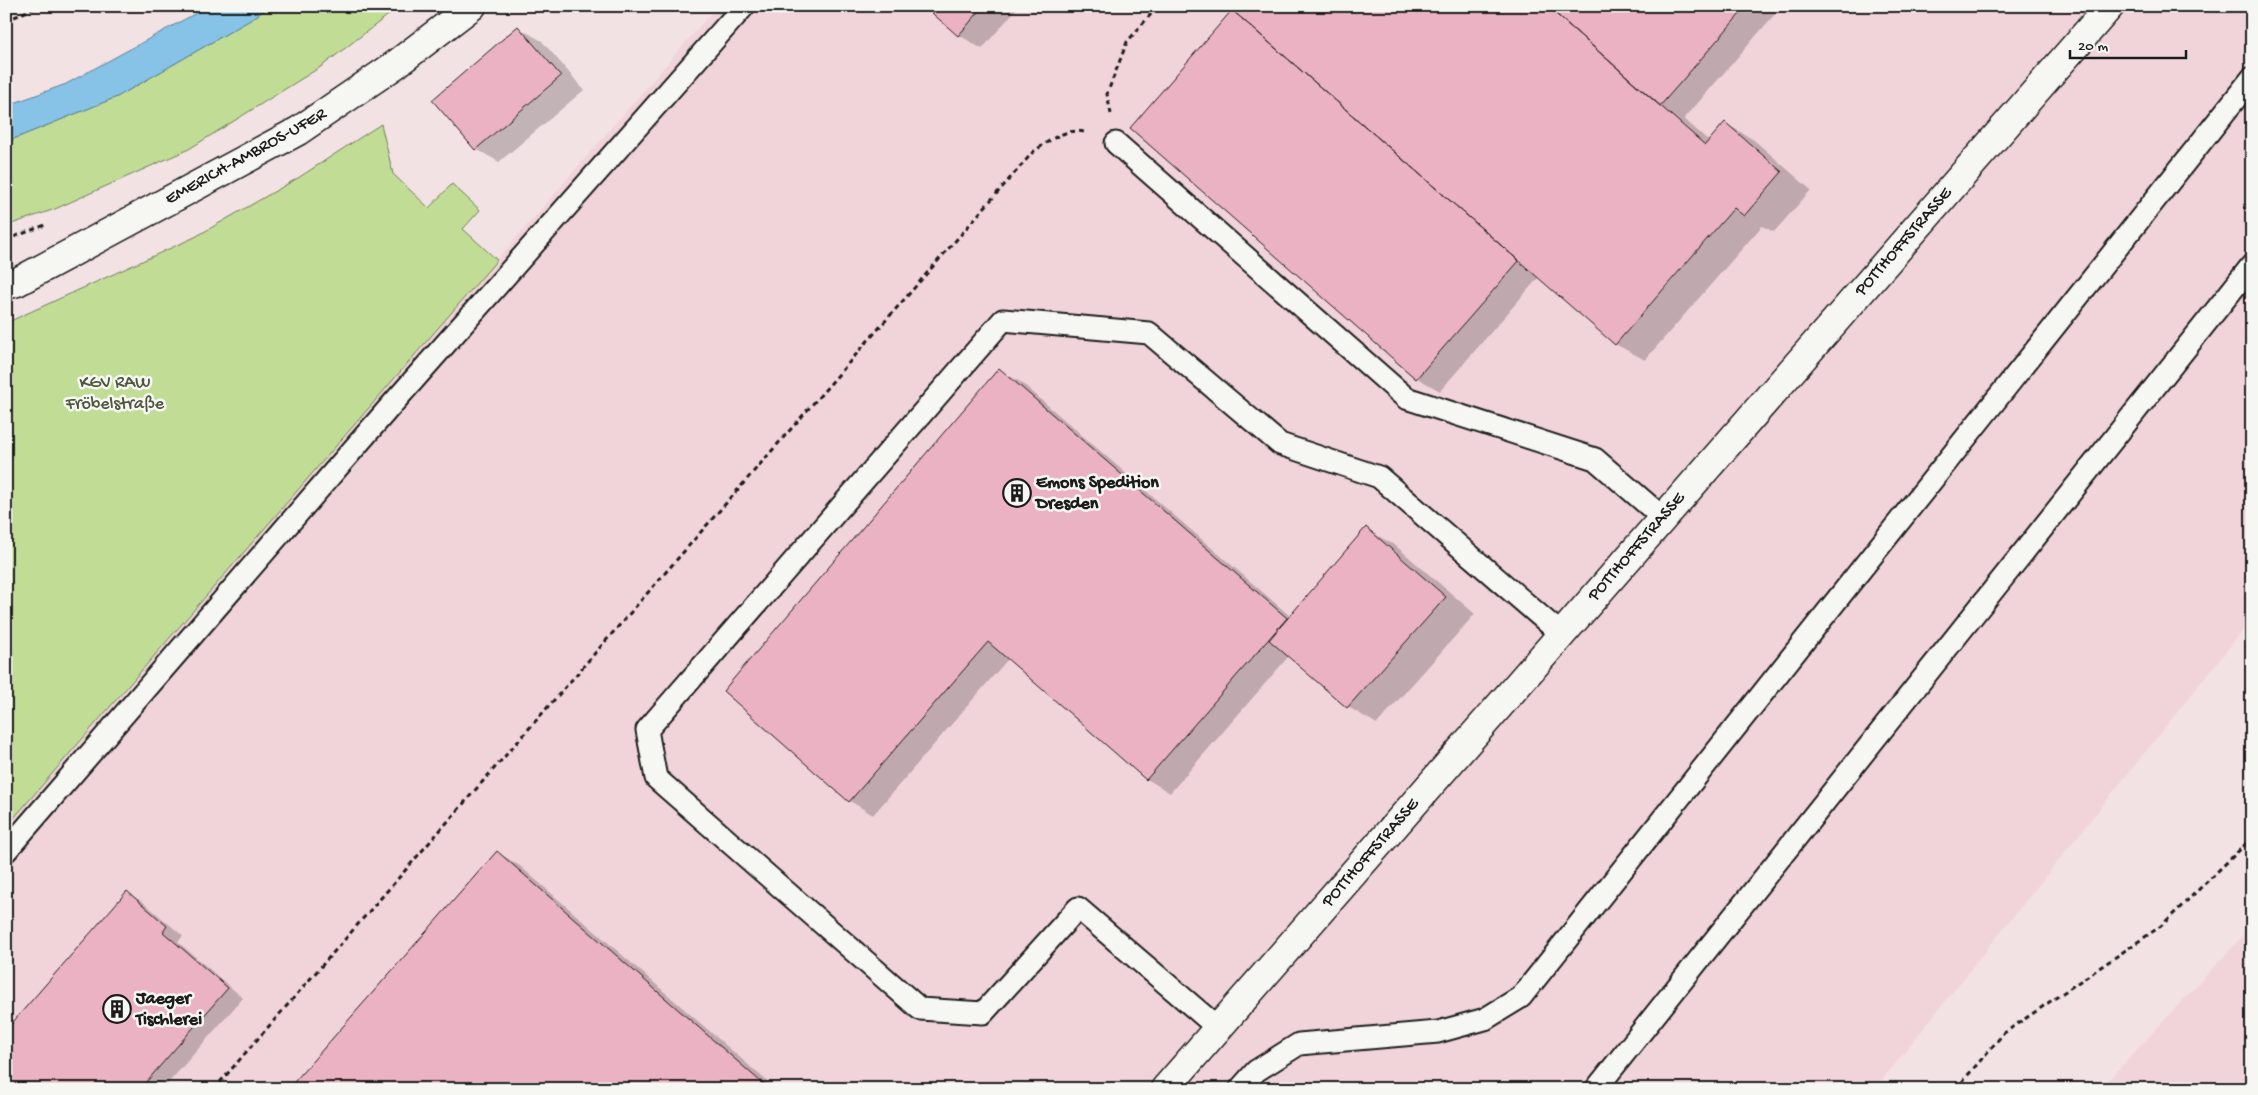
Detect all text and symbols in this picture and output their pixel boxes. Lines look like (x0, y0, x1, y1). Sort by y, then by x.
scale bar (2070, 28, 2187, 60)
text: 20 m (2078, 38, 2108, 56)
street label: EMERICH-AMBROS-UFER (162, 104, 331, 210)
street label: POTTHOFFSTRASSE (1850, 183, 1958, 302)
park label: KGV RAW Fröbelstraße (65, 373, 165, 415)
place label: Emons Spedition Dresden (1034, 473, 1159, 515)
building icon: Emons Spedition Dresden (1002, 478, 1032, 508)
street label: POTTHOFFSTRASSE (1583, 488, 1691, 607)
street label: POTTHOFFSTRASSE (1317, 794, 1425, 913)
place label: Jaeger Tischlerei (134, 989, 202, 1031)
building icon: Jaeger Tischlerei (102, 994, 132, 1024)

